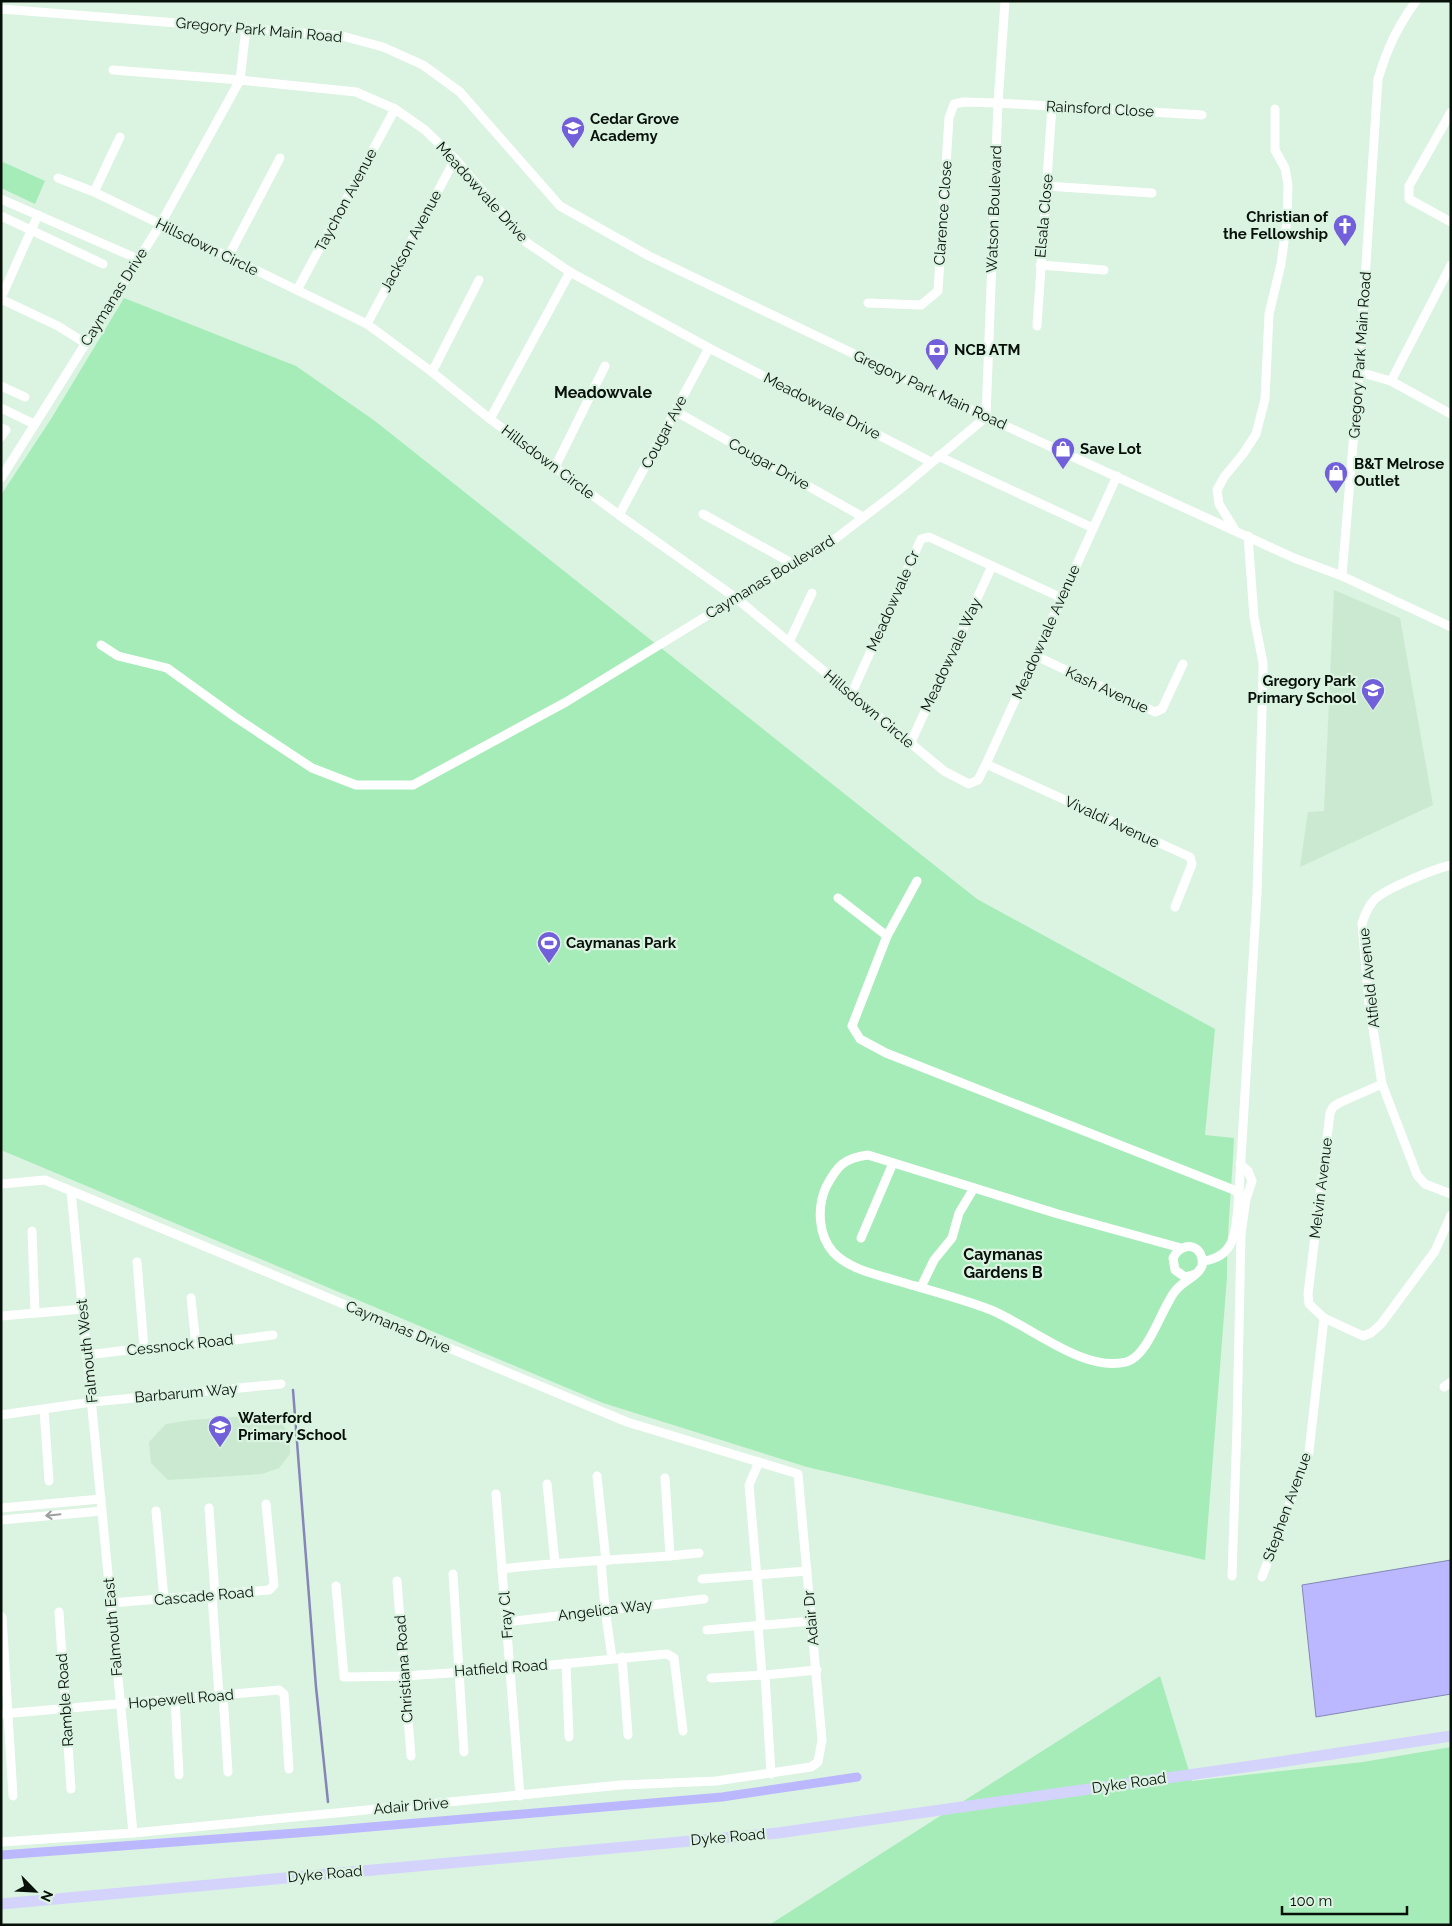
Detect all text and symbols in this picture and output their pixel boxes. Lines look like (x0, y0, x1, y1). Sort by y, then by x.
street label: Gregory Park Main Road (175, 14, 343, 46)
street label: Rainsford Close (1045, 97, 1155, 121)
place label: Cedar Grove Academy (590, 110, 679, 145)
school or university icon: Cedar Grove Academy (560, 115, 586, 149)
street label: Meadowvale Drive (432, 138, 532, 246)
street label: Taychon Avenue (311, 145, 381, 255)
street label: Watson Boulevard (983, 145, 1005, 273)
street label: Clarence Close (930, 160, 956, 266)
street label: Elsala Close (1031, 173, 1057, 259)
street label: Jackson Avenue (377, 187, 445, 295)
place label: Christian of the Fellowship (1223, 208, 1328, 243)
church icon: Christian of the Fellowship (1332, 213, 1358, 247)
street label: Hillsdown Circle (153, 214, 262, 280)
street label: Caymanas Drive (77, 245, 151, 349)
street label: Gregory Park Main Road (1345, 271, 1375, 439)
bank icon: NCB ATM (924, 337, 950, 371)
place label: NCB ATM (954, 341, 1020, 359)
street label: Gregory Park Main Road (850, 347, 1010, 433)
street label: Meadowvale Drive (761, 369, 884, 443)
district label: Meadowvale (554, 383, 652, 402)
street label: Cougar Ave (637, 392, 691, 472)
street label: Hillsdown Circle (498, 421, 598, 503)
street label: Cougar Drive (725, 434, 813, 494)
shop icon: Save Lot (1050, 436, 1076, 470)
place label: Save Lot (1080, 440, 1142, 458)
place label: B&T Melrose Outlet (1354, 455, 1444, 490)
shop icon: B&T Melrose Outlet (1323, 460, 1349, 494)
street label: Caymanas Boulevard (702, 531, 838, 623)
street label: Meadowvale Cr (863, 547, 924, 654)
street label: Meadowvale Avenue (1008, 562, 1084, 702)
street label: Meadowvale Way (917, 595, 985, 715)
street label: Kash Avenue (1062, 663, 1152, 717)
street label: Hillsdown Circle (820, 666, 918, 752)
place label: Gregory Park Primary School (1248, 672, 1357, 707)
school or university icon: Gregory Park Primary School (1360, 677, 1386, 711)
street label: Vivaldi Avenue (1062, 792, 1162, 852)
street label: Atfield Avenue (1355, 927, 1383, 1029)
sports icon: Caymanas Park (536, 930, 562, 964)
place label: Caymanas Park (566, 934, 677, 952)
street label: Melvin Avenue (1306, 1136, 1336, 1240)
district label: Caymanas Gardens B (963, 1245, 1043, 1282)
street label: Caymanas Drive (343, 1297, 453, 1357)
street label: Falmouth West (73, 1298, 101, 1404)
street label: Cessnock Road (126, 1330, 234, 1360)
street label: Barbarum Way (134, 1380, 238, 1406)
place label: Waterford Primary School (238, 1409, 347, 1444)
school or university icon: Waterford Primary School (207, 1414, 233, 1448)
street label: Stephen Avenue (1259, 1450, 1315, 1564)
one-way arrow (46, 1511, 62, 1520)
street label: Falmouth East (100, 1577, 126, 1677)
street label: Cascade Road (153, 1583, 255, 1609)
street label: Adair Dr (800, 1589, 822, 1646)
street label: Fray Cl (495, 1590, 517, 1639)
street label: Angelica Way (557, 1595, 653, 1625)
street label: Christiana Road (391, 1614, 417, 1724)
street label: Ramble Road (53, 1653, 77, 1747)
street label: Hatfield Road (454, 1656, 548, 1680)
street label: Hopewell Road (127, 1685, 235, 1713)
street label: Dyke Road (1091, 1769, 1167, 1797)
street label: Adair Drive (373, 1794, 449, 1818)
street label: Dyke Road (690, 1825, 766, 1849)
street label: Dyke Road (287, 1862, 363, 1886)
north arrow (10, 1866, 60, 1916)
scale bar (1282, 1884, 1407, 1916)
text: N (37, 1888, 56, 1904)
text: 100 m (1290, 1892, 1332, 1910)

